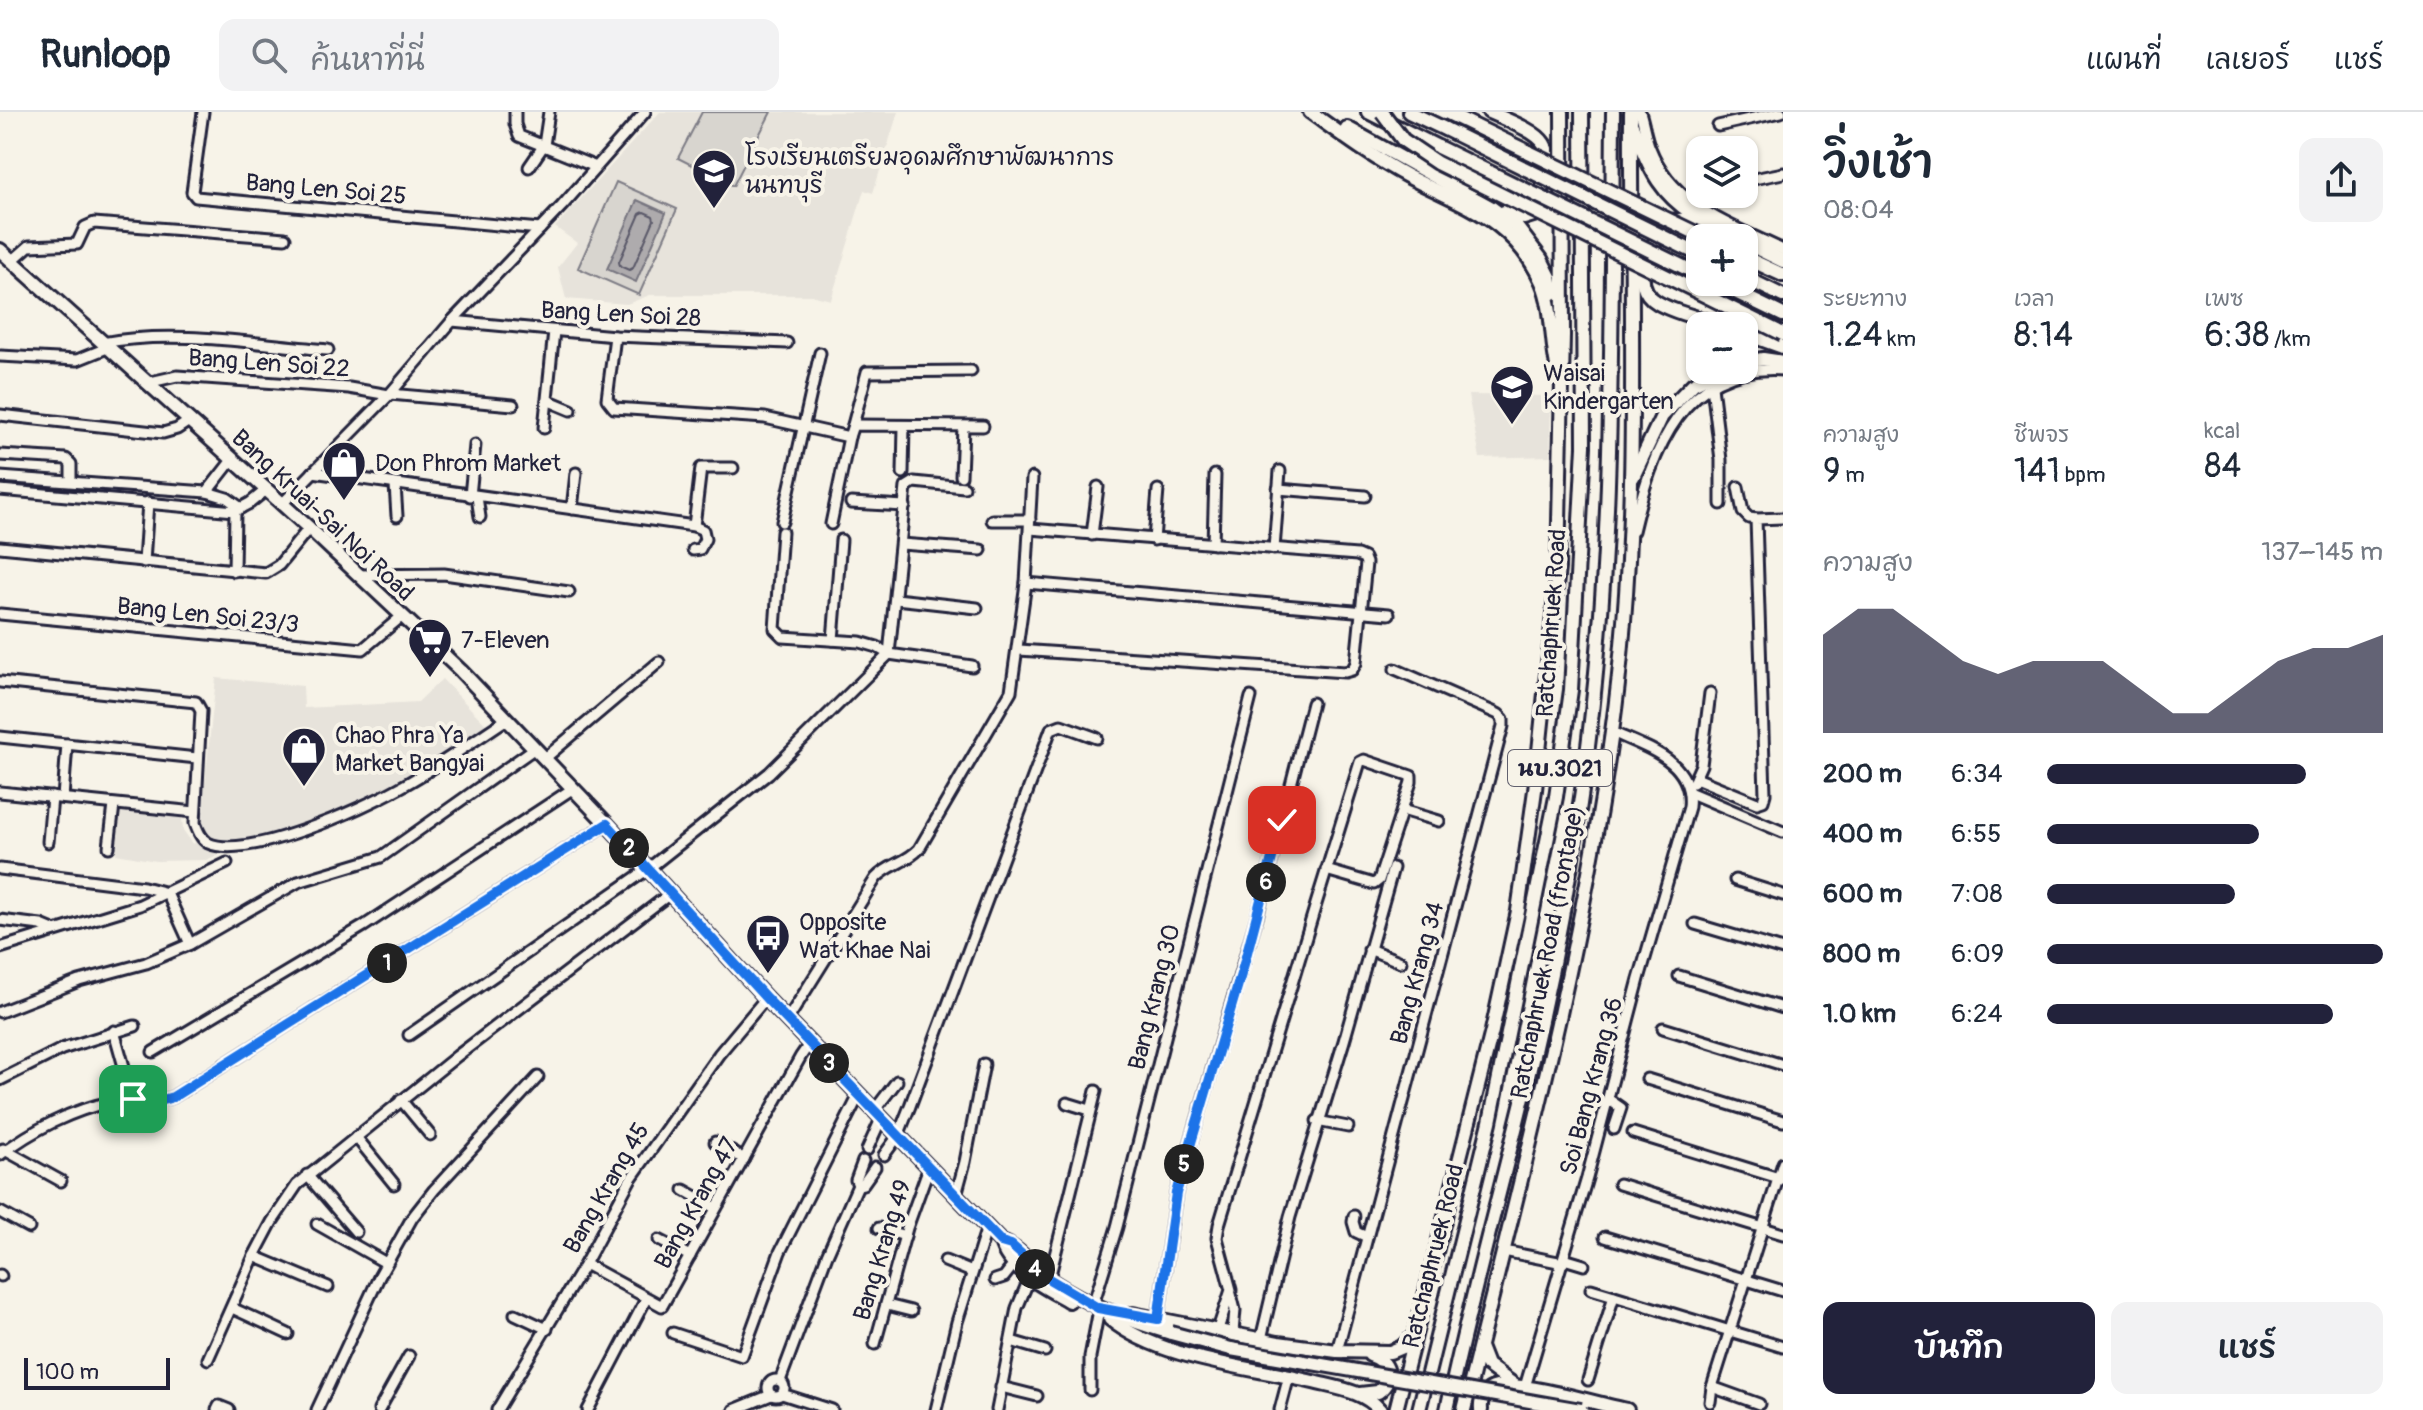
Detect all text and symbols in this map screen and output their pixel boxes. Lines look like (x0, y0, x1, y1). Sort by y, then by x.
search box (219, 19, 779, 91)
text: Runloop (40, 31, 171, 79)
icon: search (247, 33, 291, 77)
text: ค้นหาที่นี่ (311, 42, 425, 79)
text: แผนที่ (2086, 43, 2161, 78)
text: เลเยอร์ (2205, 43, 2290, 78)
text: แชร์ (2334, 43, 2383, 78)
map controls (1686, 136, 1758, 384)
button: layers (1686, 136, 1758, 208)
text: วิ่งเช้า (1823, 136, 1933, 191)
button: share (2299, 138, 2383, 222)
place label: โรงเรียนเตรียมอุดมศึกษาพัฒนาการ นนทบุรี (745, 141, 1114, 203)
school or university icon: โรงเรียนเตรียมอุดมศึกษาพัฒนาการ นนทบุรี (690, 147, 738, 210)
street label: Bang Len Soi 25 (244, 168, 408, 211)
text: 08:04 (1823, 194, 1894, 226)
button: + (1686, 224, 1758, 296)
text: ระยะทาง (1823, 285, 1907, 313)
text: เวลา (2014, 285, 2054, 313)
text: เพซ (2204, 285, 2244, 313)
street label: Bang Len Soi 28 (540, 296, 702, 333)
button: − (1686, 312, 1758, 384)
text: 1.24 (1823, 314, 1882, 357)
text: 8:14 (2014, 314, 2073, 357)
text: 6:38 (2204, 314, 2269, 357)
text: km (1882, 325, 1916, 353)
text: /km (2269, 325, 2311, 353)
street label: Bang Len Soi 22 (187, 343, 351, 384)
place label: Waisai Kindergarten (1543, 359, 1674, 416)
school or university icon: Waisai Kindergarten (1488, 363, 1536, 426)
text: kcal (2204, 417, 2240, 445)
text: ความสูง (1823, 421, 1899, 449)
text: ชีพจร (2014, 421, 2069, 449)
street label: Bang Kruai-Sai Noi Road (226, 423, 420, 607)
shop icon: Don Phrom Market (320, 439, 368, 502)
text: 84 (2204, 445, 2241, 488)
place label: Don Phrom Market (375, 449, 562, 478)
text: 9 (1823, 450, 1841, 493)
text: 141 (2014, 450, 2060, 493)
text: m (1841, 461, 1865, 489)
text: bpm (2060, 461, 2105, 489)
street label: Ratchaphruek Road (1530, 528, 1573, 718)
text: 137–145 m (2261, 536, 2383, 568)
text: ความสูง (1823, 547, 1913, 579)
street label: Bang Len Soi 23/3 (115, 592, 300, 639)
supermarket icon: 7-Eleven (406, 616, 454, 679)
place label: 7-Eleven (461, 626, 550, 655)
place label: Chao Phra Ya Market Bangyai (335, 721, 484, 778)
shop icon: Chao Phra Ya Market Bangyai (280, 725, 328, 788)
road number: นบ.3021 (1508, 750, 1612, 786)
text: 200 m (1823, 758, 1902, 790)
text: 6:34 (1951, 758, 2003, 790)
pin (1248, 786, 1316, 854)
icon: check (1260, 798, 1304, 842)
street label: Ratchaphruek Road (frontage) (1505, 803, 1590, 1101)
text: 400 m (1823, 818, 1902, 850)
text: 6:55 (1951, 818, 2001, 850)
pin: 2 (609, 828, 649, 868)
text: 2 (623, 834, 635, 862)
pin: 6 (1246, 862, 1286, 902)
text: 6 (1260, 868, 1272, 896)
text: 600 m (1823, 878, 1902, 910)
text: 7:08 (1951, 878, 2003, 910)
street label: Bang Krang 34 (1385, 899, 1450, 1048)
place label: Opposite Wat Khae Nai (799, 908, 930, 965)
bus stop icon: Opposite Wat Khae Nai (744, 912, 792, 975)
street label: Bang Krang 30 (1122, 921, 1187, 1073)
text: 800 m (1823, 938, 1900, 970)
text: 6:09 (1951, 938, 2004, 970)
pin: 1 (367, 943, 407, 983)
text: 1 (383, 949, 391, 977)
street label: Soi Bang Krang 36 (1554, 994, 1629, 1178)
text: 1.0 km (1823, 998, 1896, 1030)
text: 6:24 (1951, 998, 2003, 1030)
pin: 3 (809, 1043, 849, 1083)
text: 3 (823, 1049, 835, 1077)
pin (99, 1065, 167, 1133)
icon: arrive (111, 1077, 155, 1121)
street label: Bang Krang 45 (557, 1118, 656, 1259)
street label: Bang Krang 47 (648, 1132, 745, 1274)
pin: 5 (1164, 1144, 1204, 1184)
text: 5 (1178, 1150, 1190, 1178)
street label: Ratchaphruek Road (1397, 1161, 1470, 1351)
street label: Bang Krang 49 (847, 1176, 918, 1324)
pin: 4 (1015, 1249, 1055, 1289)
text: 4 (1029, 1255, 1041, 1283)
button: บันทึก (1823, 1302, 2095, 1394)
button: แชร์ (2111, 1302, 2383, 1394)
scale bar (24, 1354, 170, 1390)
text: 100 m (36, 1358, 99, 1386)

